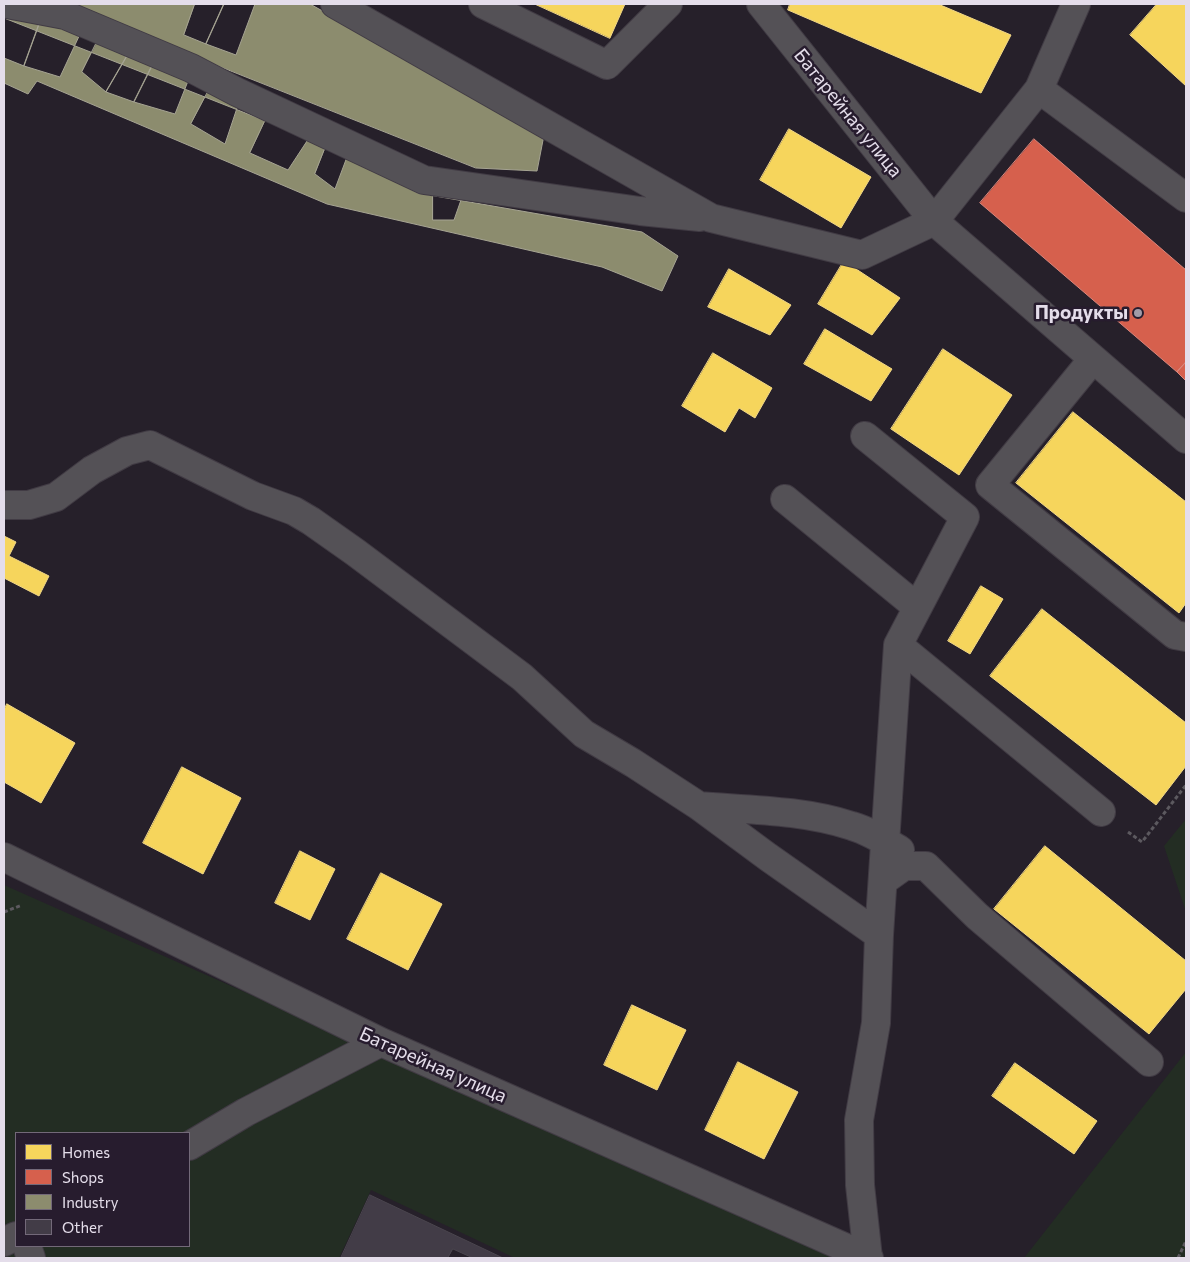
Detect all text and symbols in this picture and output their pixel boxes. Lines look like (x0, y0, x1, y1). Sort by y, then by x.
street label: Батарейная улица (789, 44, 907, 182)
place label: Продукты (1035, 302, 1128, 324)
marker: Продукты (1132, 307, 1144, 319)
street label: Батарейная улица (356, 1022, 510, 1108)
legend (15, 1132, 190, 1247)
text: Homes (62, 1143, 110, 1161)
text: Shops (62, 1168, 104, 1186)
text: Industry (62, 1193, 119, 1211)
text: Other (62, 1218, 103, 1236)

